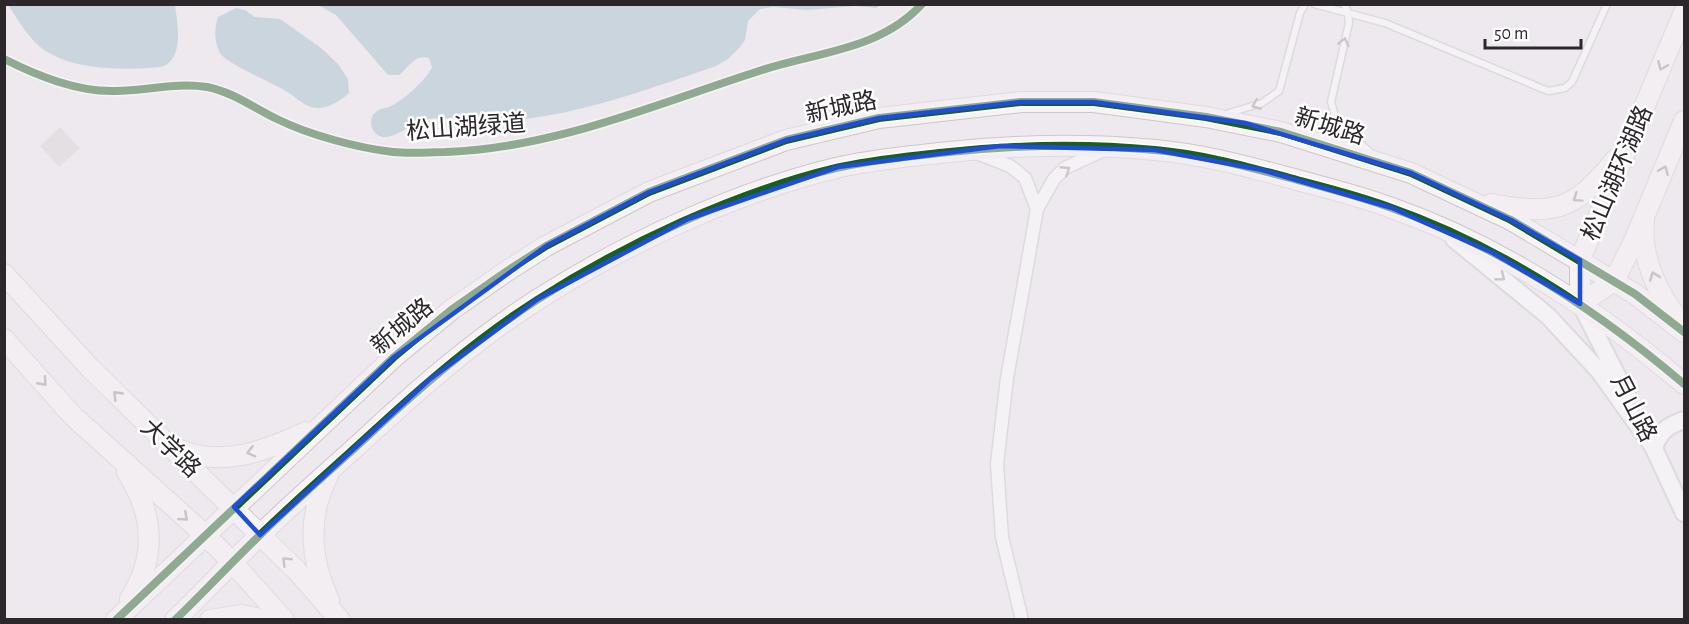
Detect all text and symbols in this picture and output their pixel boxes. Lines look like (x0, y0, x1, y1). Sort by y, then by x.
scale bar (1485, 12, 1581, 50)
text: 50 m (1494, 25, 1528, 43)
one-way arrow (1337, 37, 1350, 47)
one-way arrow (1657, 60, 1669, 71)
street label: 新城路 (803, 87, 879, 127)
one-way arrow (1251, 98, 1262, 110)
street label: 松山湖环湖路 (1577, 102, 1657, 244)
street label: 新城路 (1292, 103, 1368, 149)
street label: 松山湖绿道 (405, 110, 527, 144)
one-way arrow (1060, 165, 1070, 177)
one-way arrow (1656, 166, 1668, 177)
one-way arrow (1572, 191, 1583, 202)
one-way arrow (1494, 269, 1505, 280)
one-way arrow (1648, 271, 1661, 282)
street label: 新城路 (366, 293, 438, 359)
street label: 月山路 (1606, 370, 1662, 446)
one-way arrow (36, 376, 47, 386)
one-way arrow (113, 391, 124, 402)
street label: 大学路 (136, 414, 206, 482)
one-way arrow (247, 445, 257, 458)
one-way arrow (177, 510, 188, 521)
one-way arrow (283, 557, 294, 568)

